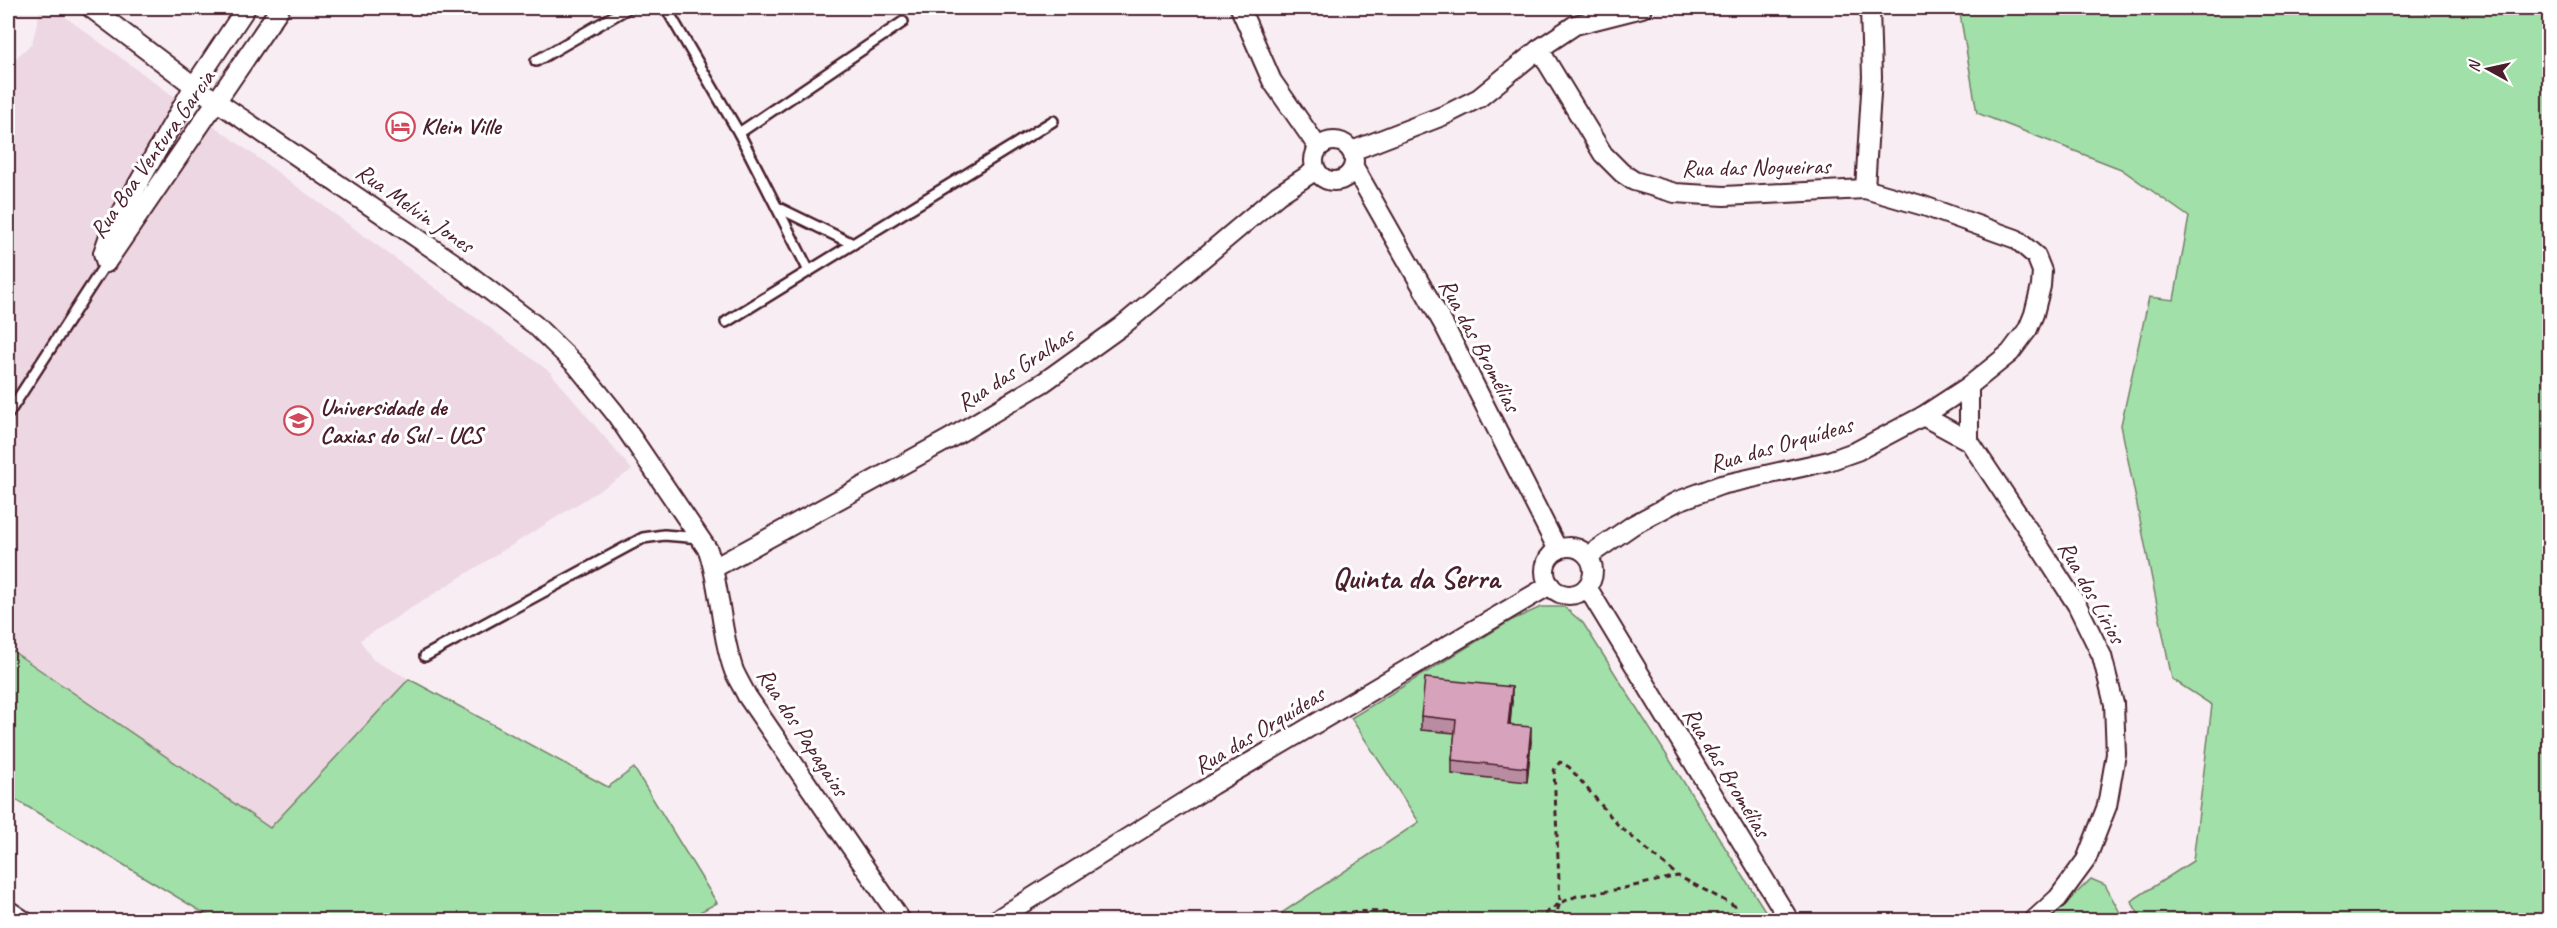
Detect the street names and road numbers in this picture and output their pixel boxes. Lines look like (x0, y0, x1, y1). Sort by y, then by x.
street label: Rua Boa Ventura Garcia (83, 63, 222, 244)
street label: Rua das Nogueiras (1681, 151, 1832, 183)
street label: Rua Melvin Jones (350, 156, 481, 261)
street label: Rua das Bromélias (1432, 273, 1529, 419)
street label: Rua das Gralhas (951, 319, 1081, 418)
street label: Rua das Orquídeas (1706, 409, 1858, 479)
street label: Rua dos Lírios (2051, 535, 2133, 650)
street label: Rua dos Papagaios (750, 662, 857, 803)
street label: Rua das Orquídeas (1188, 678, 1331, 781)
street label: Rua das Bromélias (1676, 701, 1779, 844)

